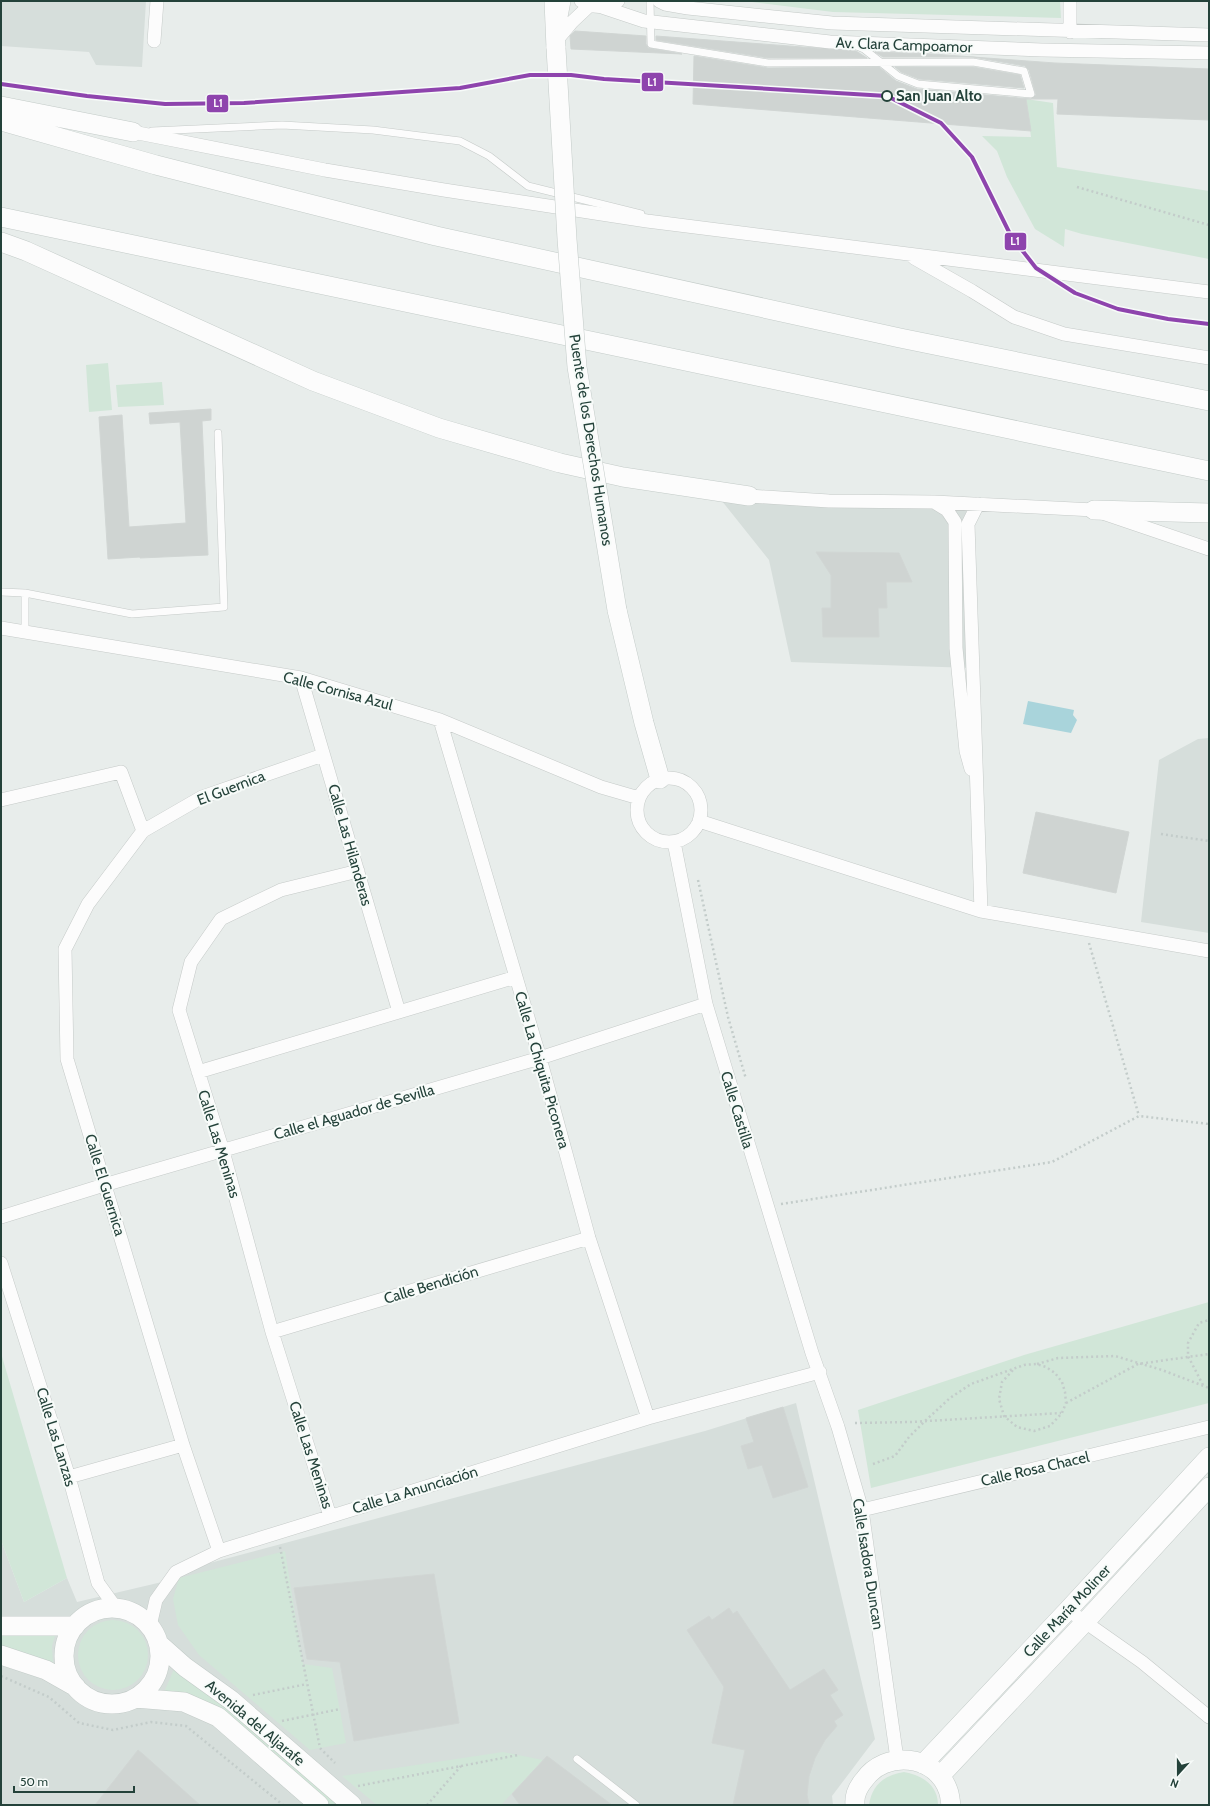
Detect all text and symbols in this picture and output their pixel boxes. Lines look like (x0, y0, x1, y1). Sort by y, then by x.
street label: Av. Clara Campoamor (835, 34, 973, 56)
line badge: L1 (641, 72, 664, 92)
text: L1 (647, 75, 657, 89)
place label: San Juan Alto (896, 87, 983, 105)
marker: San Juan Alto (881, 90, 893, 102)
line badge: L1 (206, 94, 229, 113)
text: L1 (213, 96, 223, 110)
line badge: L1 (1004, 232, 1027, 251)
text: L1 (1010, 234, 1020, 248)
street label: Puente de los Derechos Humanos (565, 333, 617, 547)
street label: Calle Cornisa Azul (281, 668, 395, 714)
street label: El Guernica (195, 767, 268, 809)
street label: Calle Las Hilanderas (324, 782, 376, 908)
street label: Calle La Chiquita Piconera (511, 989, 573, 1151)
street label: Calle Castilla (717, 1069, 757, 1151)
street label: Calle el Aguador de Sevilla (272, 1080, 437, 1144)
street label: Calle Las Meninas (194, 1088, 244, 1200)
street label: Calle El Guernica (81, 1132, 129, 1239)
street label: Calle Bendición (382, 1262, 480, 1308)
street label: Calle Las Lanzas (32, 1385, 80, 1489)
street label: Calle Las Meninas (285, 1399, 337, 1511)
street label: Calle Rosa Chacel (979, 1448, 1091, 1490)
street label: Calle La Anunciación (350, 1462, 480, 1518)
street label: Calle Isadora Duncan (849, 1497, 887, 1631)
street label: Calle María Moliner (1019, 1561, 1115, 1661)
street label: Avenida del Aljarafe (202, 1676, 309, 1770)
north arrow (1158, 1754, 1198, 1794)
scale bar (14, 1768, 134, 1794)
text: 50 m (20, 1774, 48, 1789)
text: N (1168, 1775, 1181, 1791)

